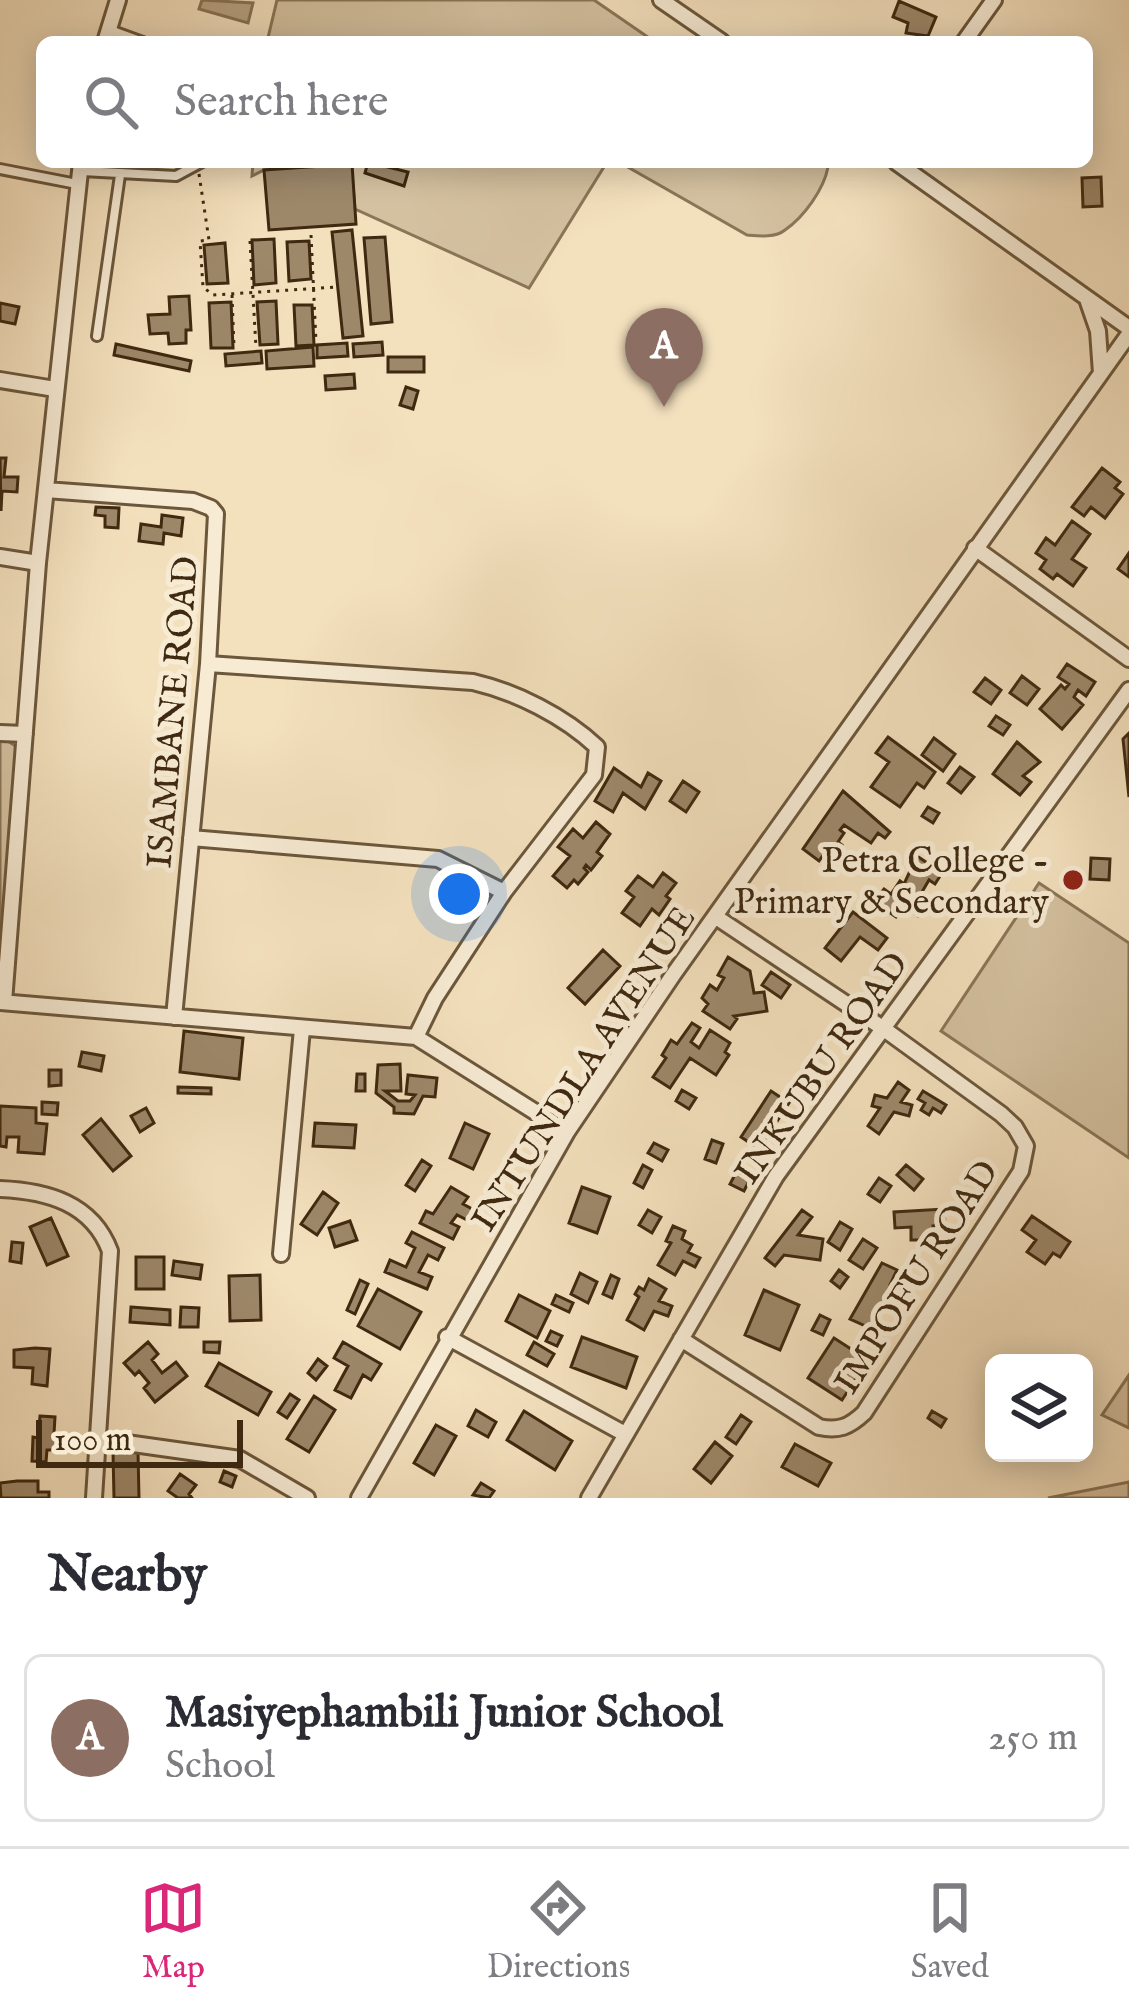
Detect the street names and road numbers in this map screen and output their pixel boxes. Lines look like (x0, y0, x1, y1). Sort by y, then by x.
street label: ISAMBANE ROAD (137, 554, 211, 870)
street label: INTUNDLA AVENUE (462, 898, 707, 1241)
street label: INKUBU ROAD (725, 944, 920, 1194)
street label: IMPOFU ROAD (825, 1152, 1010, 1403)

